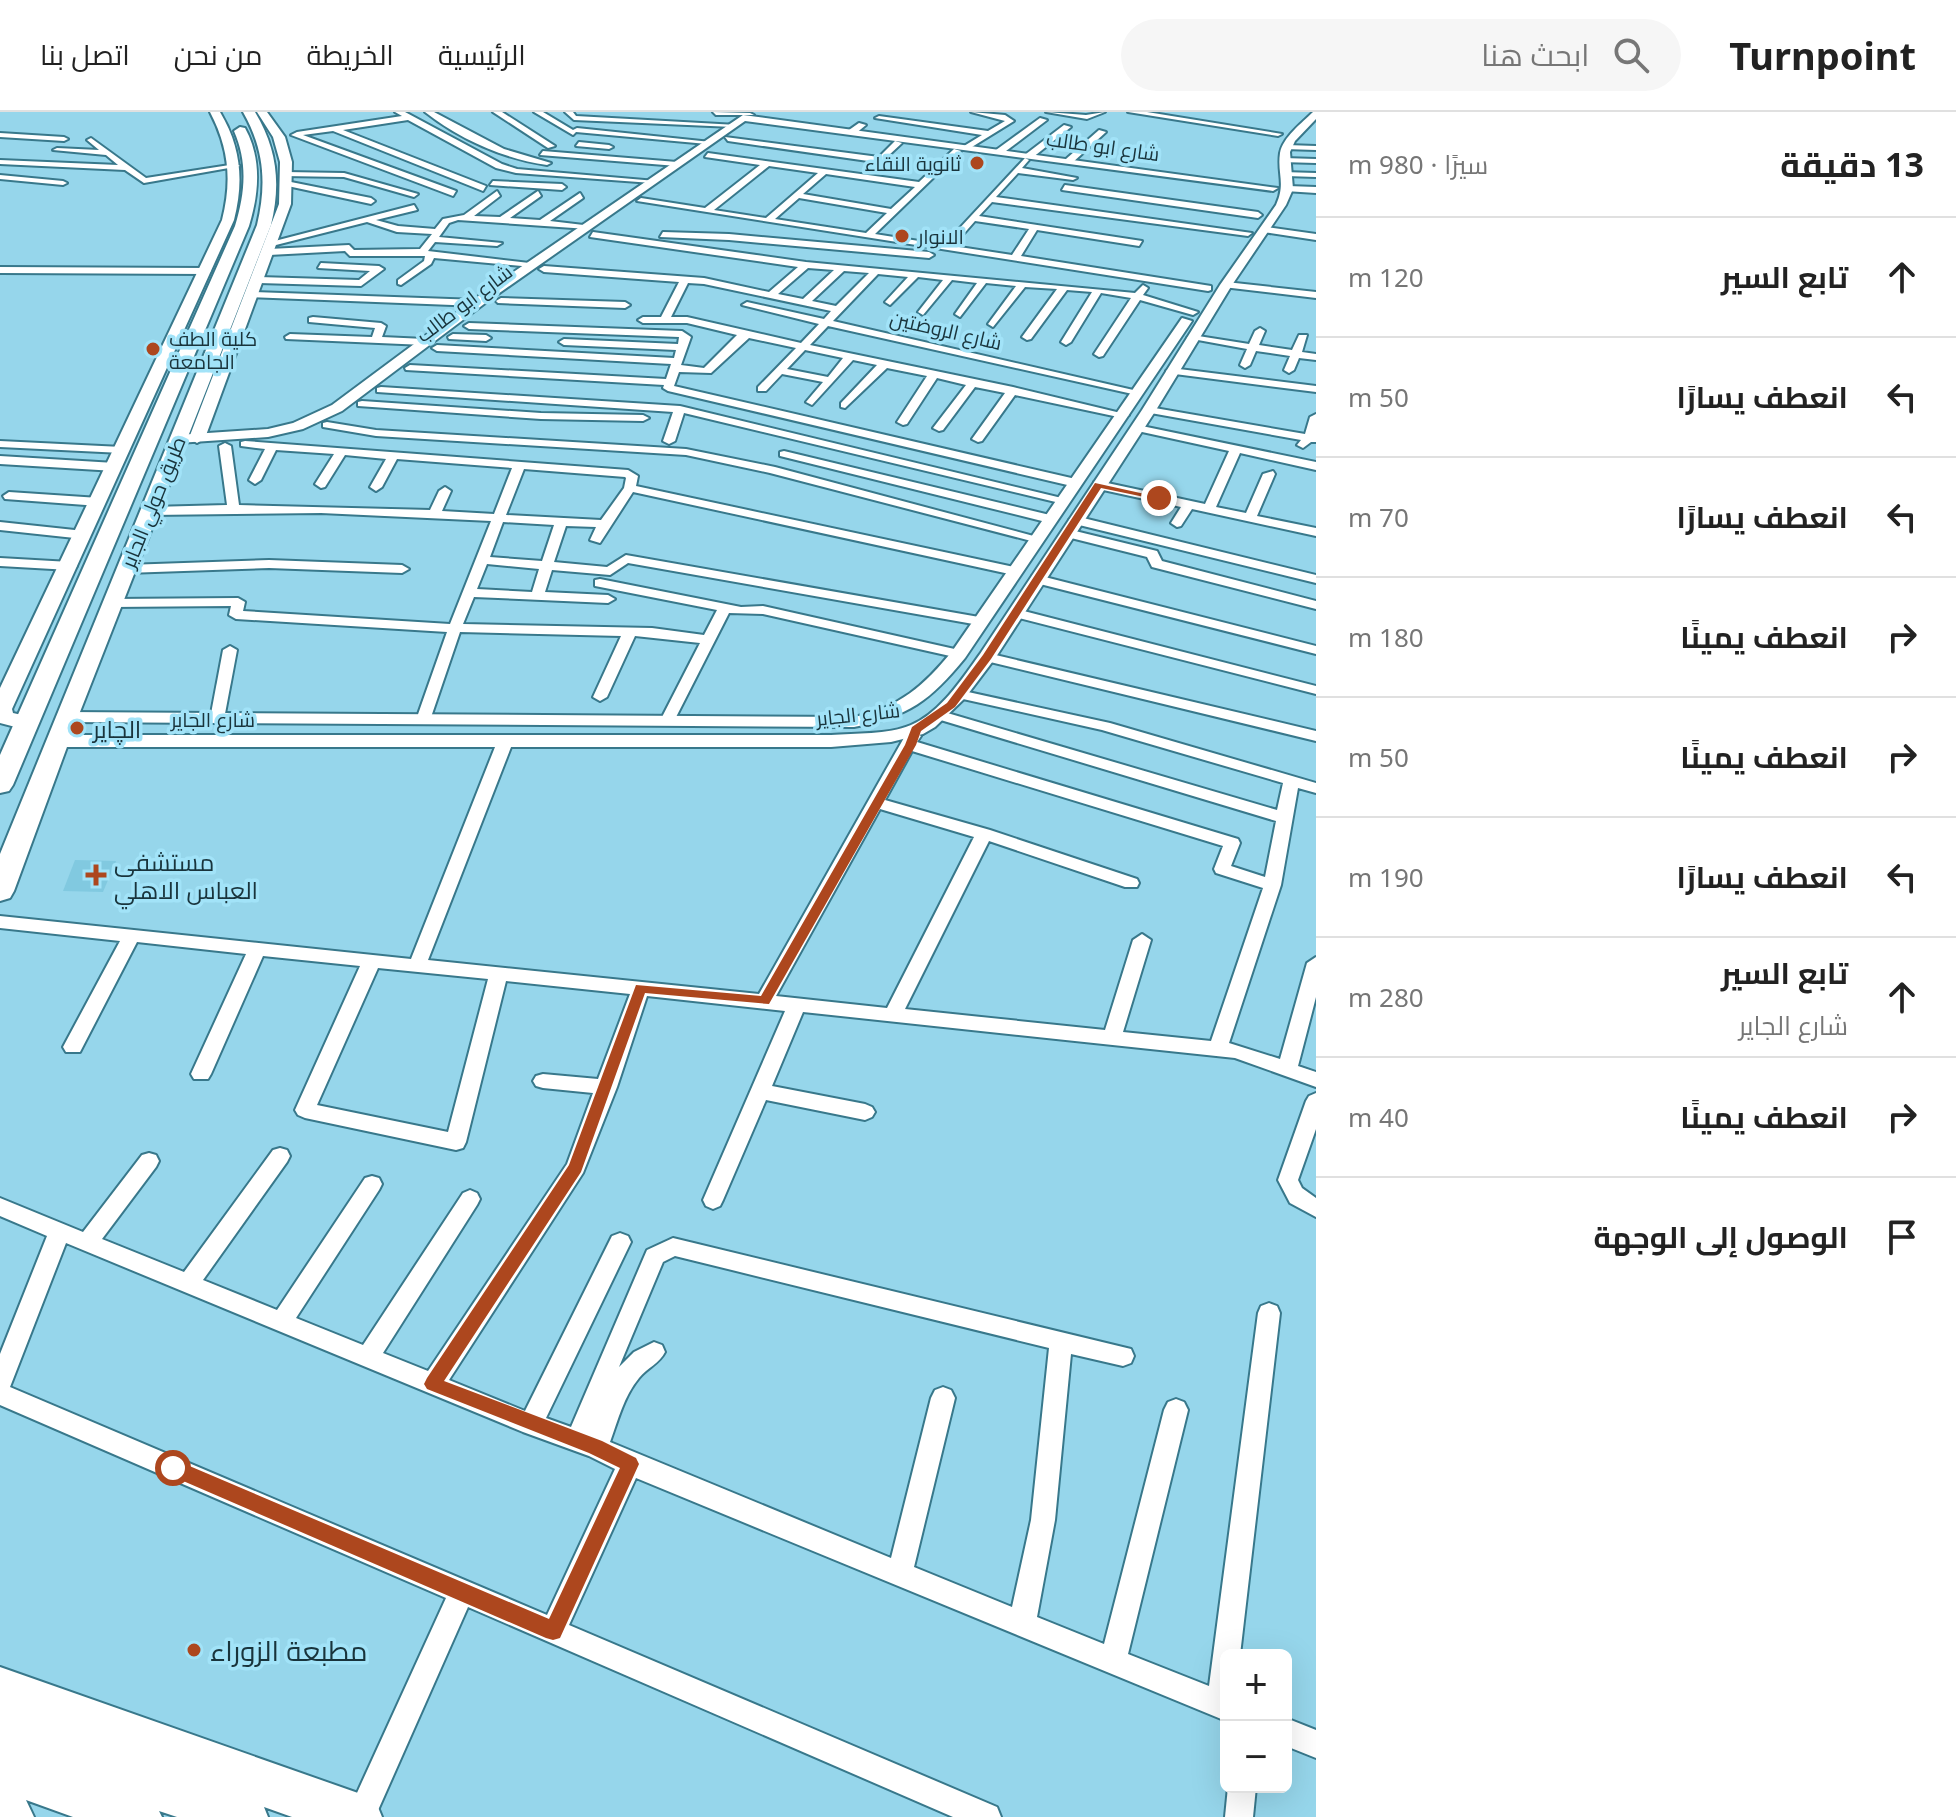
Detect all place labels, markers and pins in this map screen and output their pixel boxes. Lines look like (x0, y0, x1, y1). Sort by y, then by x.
place label: ثانوية النقاء (864, 150, 962, 177)
marker: ثانوية النقاء (968, 154, 986, 172)
place label: الانوار (917, 223, 964, 250)
marker: الانوار (893, 227, 911, 245)
place label: كلية الطف الجامعة (169, 325, 257, 375)
marker: كلية الطف الجامعة (144, 340, 162, 358)
place label: الچاير (91, 712, 141, 746)
marker: الچاير (68, 719, 86, 737)
place label: مستشفى العباس الاهلي (114, 845, 258, 910)
marker: مستشفى العباس الاهلي (85, 864, 107, 886)
place label: مطبعة الزوراء (210, 1631, 367, 1669)
marker: مطبعة الزوراء (185, 1641, 203, 1659)

